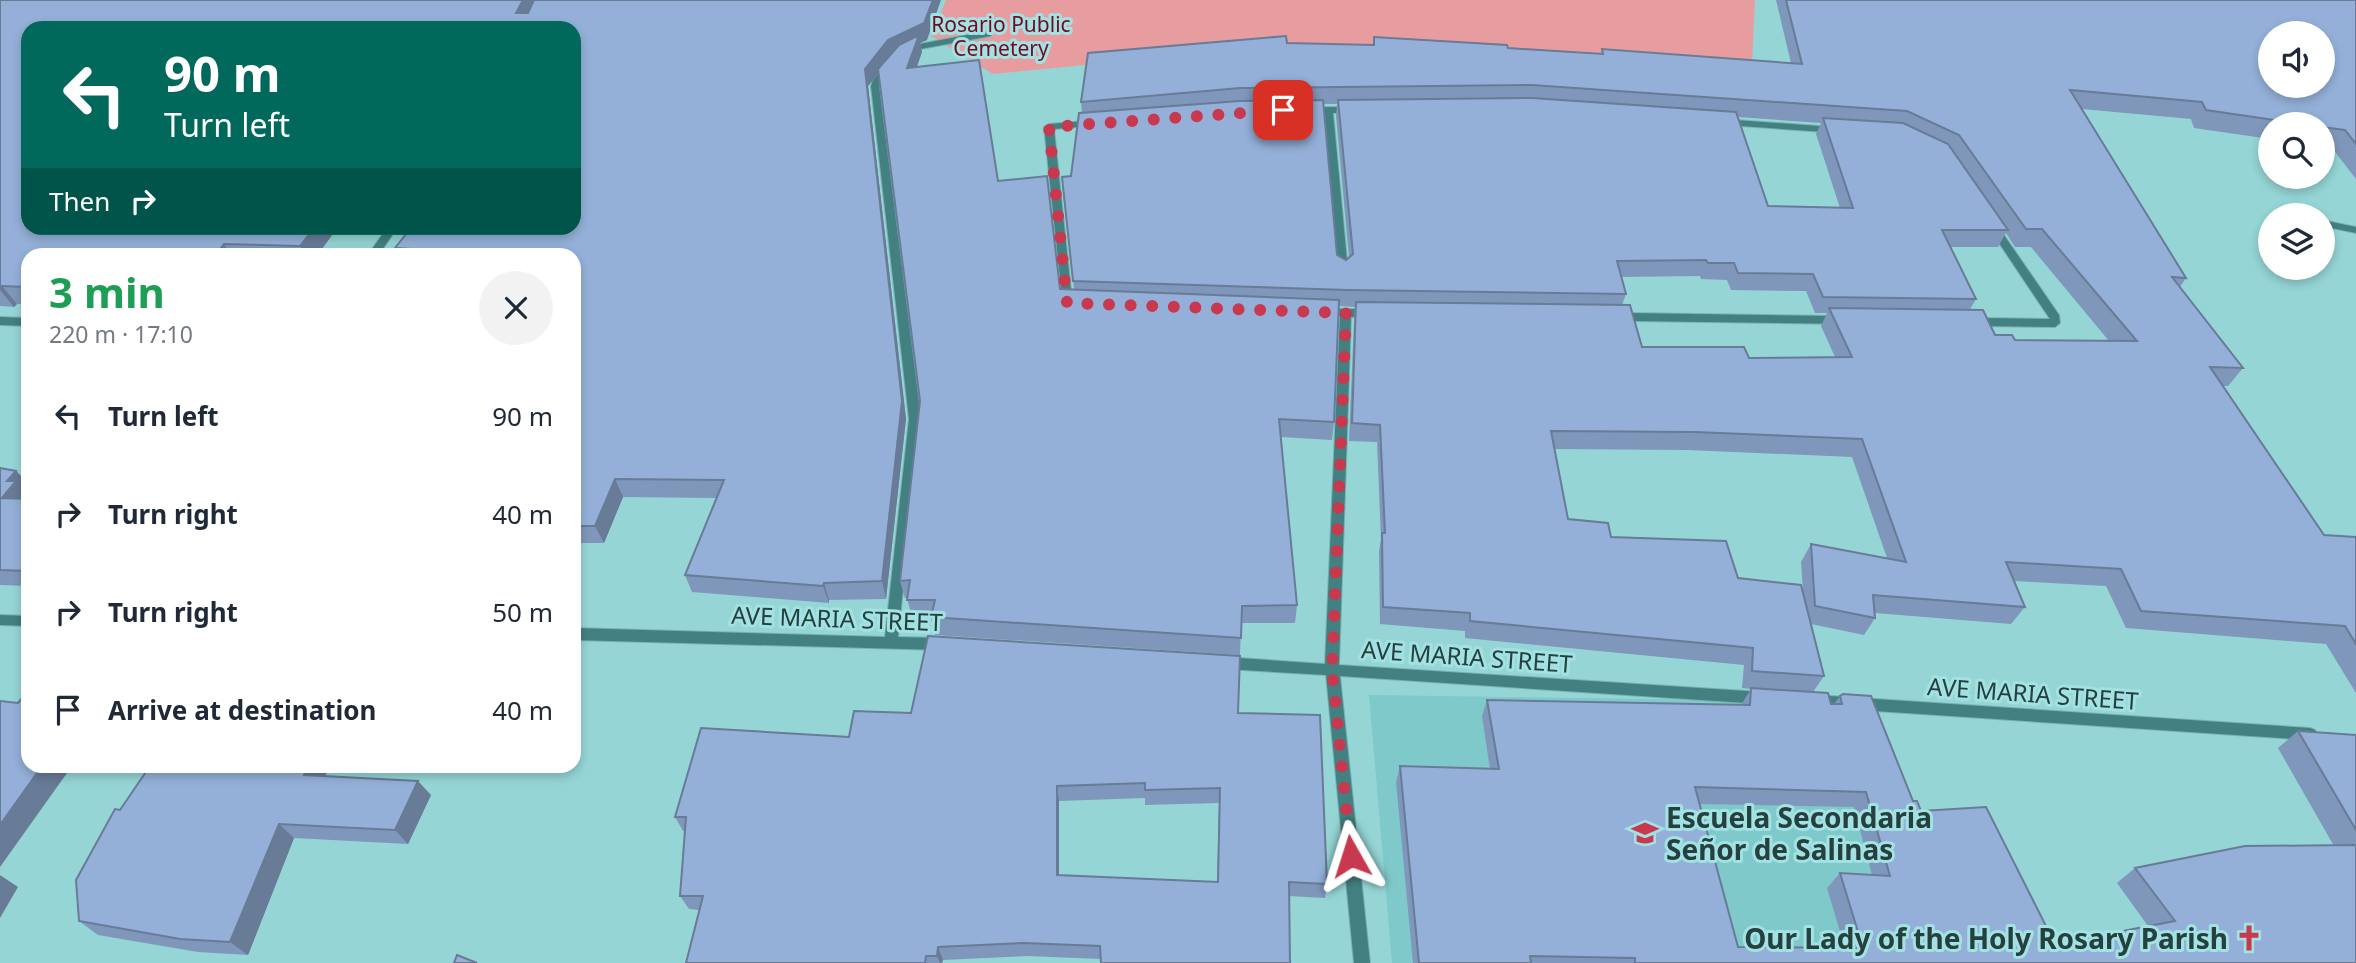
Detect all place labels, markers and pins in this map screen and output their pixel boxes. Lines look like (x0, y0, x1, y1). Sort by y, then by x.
pin (1253, 80, 1313, 140)
place label: Escuela Secondaria Señor de Salinas (1666, 798, 1932, 868)
school or university icon: Escuela Secondaria Señor de Salinas (1630, 818, 1660, 848)
place label: Our Lady of the Holy Rosary Parish (1744, 919, 2228, 957)
church icon: Our Lady of the Holy Rosary Parish (2234, 923, 2264, 953)

